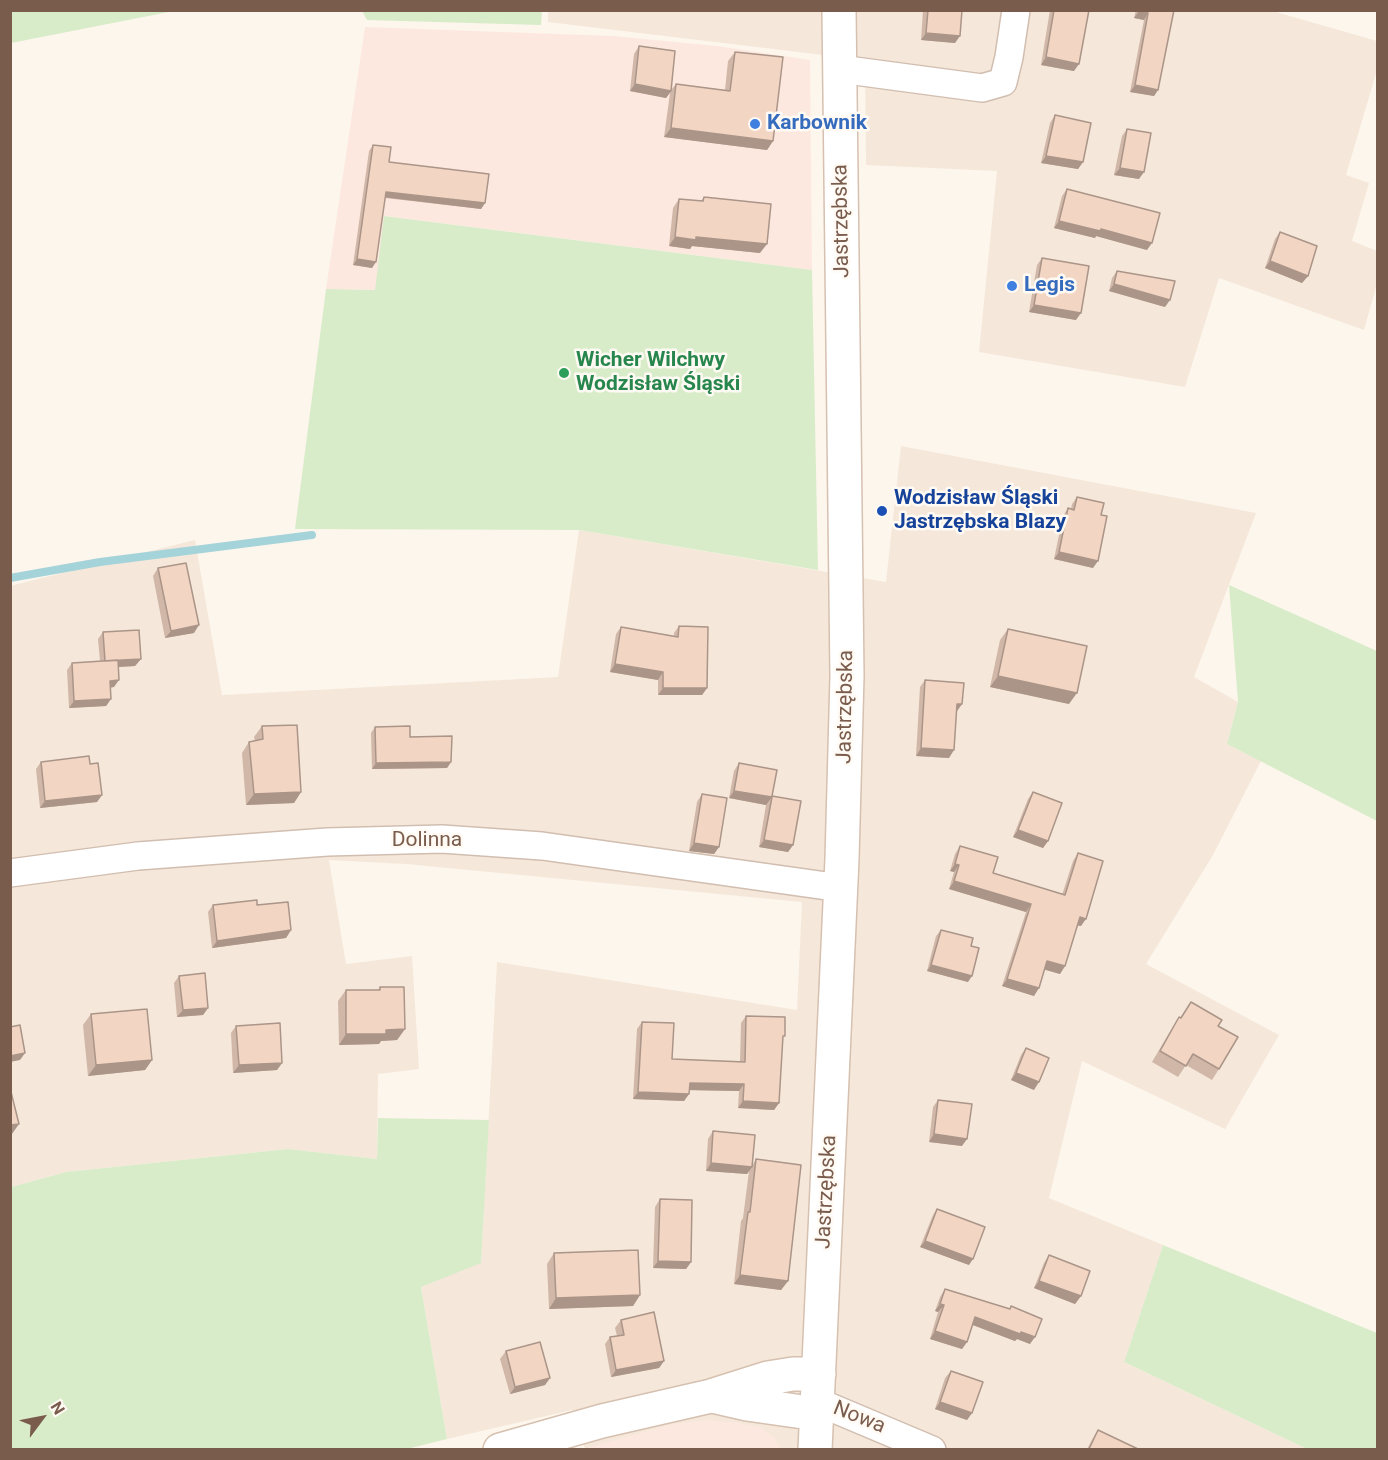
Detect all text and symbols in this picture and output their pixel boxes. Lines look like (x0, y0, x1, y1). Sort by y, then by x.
place label: Karbownik (767, 111, 867, 137)
marker: Karbownik (748, 117, 762, 131)
street label: Jastrzębska (828, 164, 856, 278)
place label: Legis (1024, 273, 1075, 299)
marker: Legis (1005, 279, 1019, 293)
place label: Wicher Wilchwy Wodzisław Śląski (576, 348, 740, 398)
marker: Wicher Wilchwy Wodzisław Śląski (557, 366, 571, 380)
place label: Wodzisław Śląski Jastrzębska Blazy (894, 486, 1066, 536)
marker: Wodzisław Śląski Jastrzębska Blazy (875, 504, 889, 518)
street label: Jastrzębska (832, 650, 860, 764)
street label: Dolinna (392, 828, 462, 854)
street label: Jastrzębska (811, 1134, 843, 1250)
north arrow (12, 1388, 72, 1448)
street label: Nowa (829, 1396, 889, 1440)
text: N (47, 1398, 69, 1418)

